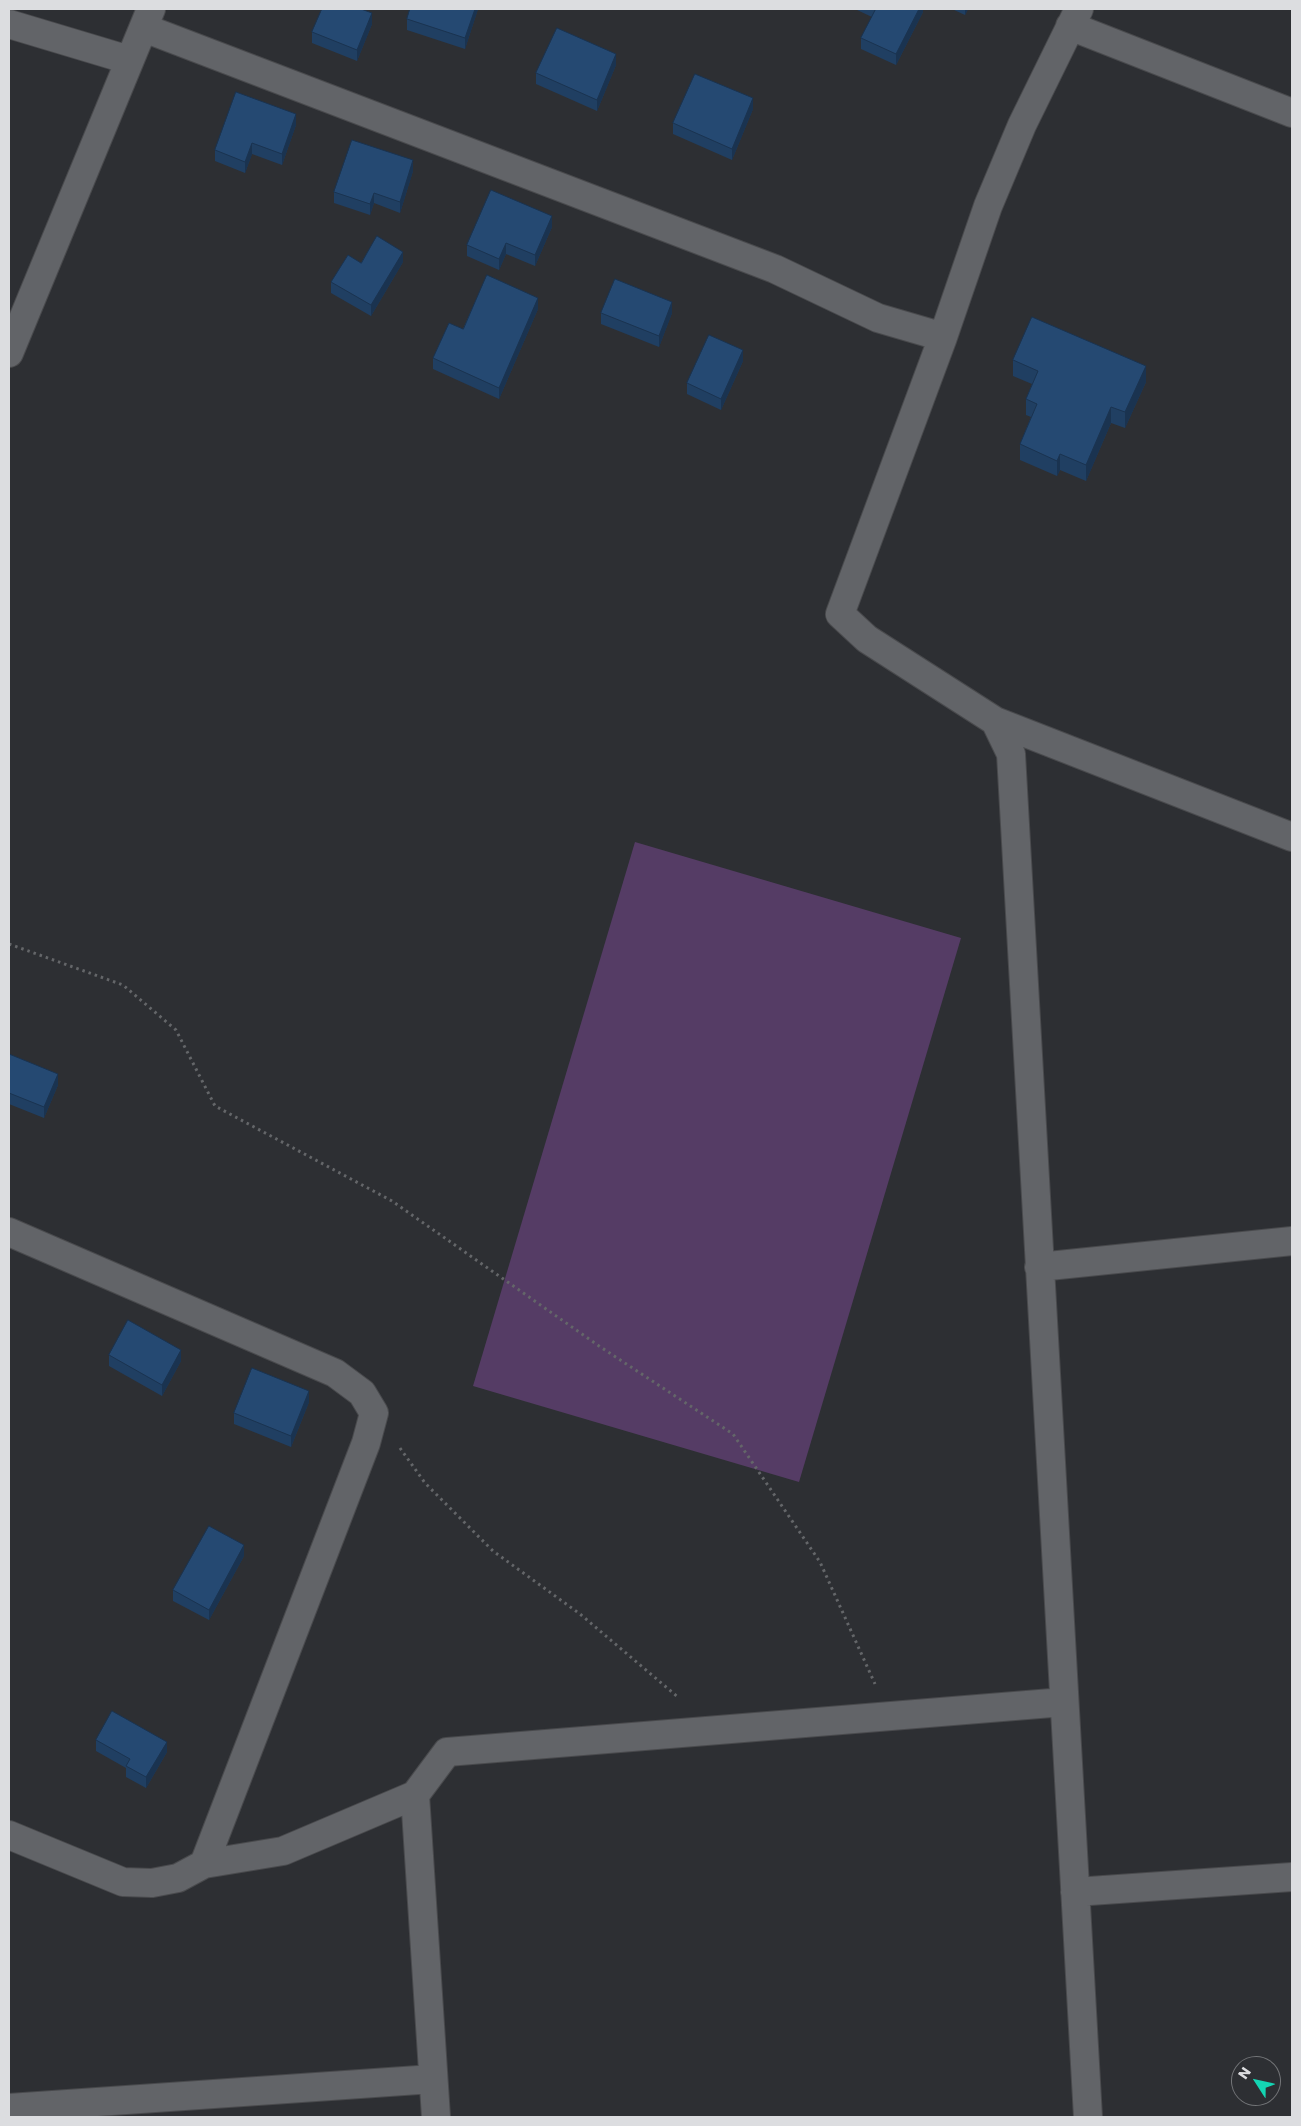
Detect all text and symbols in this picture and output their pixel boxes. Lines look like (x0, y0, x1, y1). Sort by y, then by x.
north arrow (1231, 2056, 1281, 2106)
text: N (1233, 2063, 1256, 2083)

